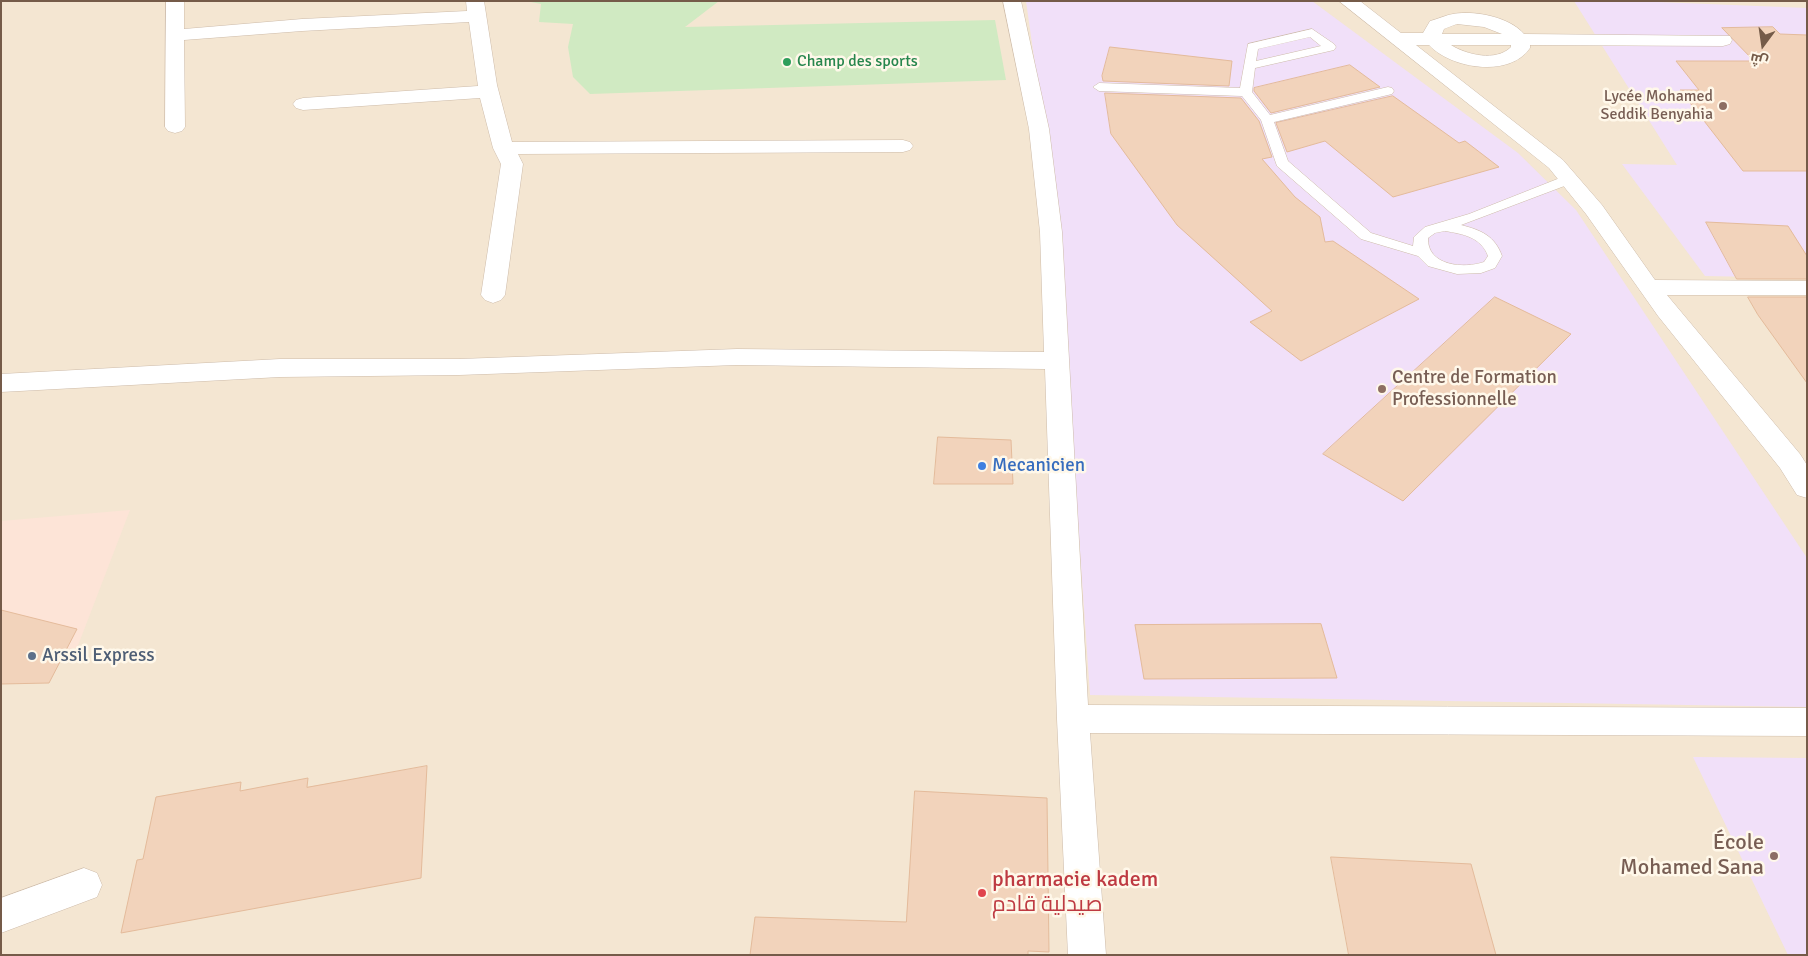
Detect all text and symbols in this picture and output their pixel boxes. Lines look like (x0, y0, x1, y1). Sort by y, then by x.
north arrow (1738, 20, 1788, 70)
text: ش (1748, 50, 1770, 70)
place label: Champ des sports (797, 52, 918, 72)
marker: Champ des sports (781, 56, 793, 68)
place label: Lycée Mohamed Seddik Benyahia (1601, 87, 1713, 125)
marker: Lycée Mohamed Seddik Benyahia (1717, 100, 1729, 112)
place label: Centre de Formation Professionnelle (1392, 367, 1557, 411)
marker: Centre de Formation Professionnelle (1376, 383, 1388, 395)
place label: Mecanicien (992, 455, 1085, 477)
marker: Mecanicien (976, 460, 988, 472)
place label: Arssil Express (42, 645, 155, 667)
marker: Arssil Express (26, 650, 38, 662)
place label: École Mohamed Sana (1620, 830, 1764, 881)
marker: École Mohamed Sana (1768, 850, 1780, 862)
place label: pharmacie kadem صيدلية قادم (992, 867, 1158, 918)
marker: pharmacie kadem صيدلية قادم (976, 887, 988, 899)

